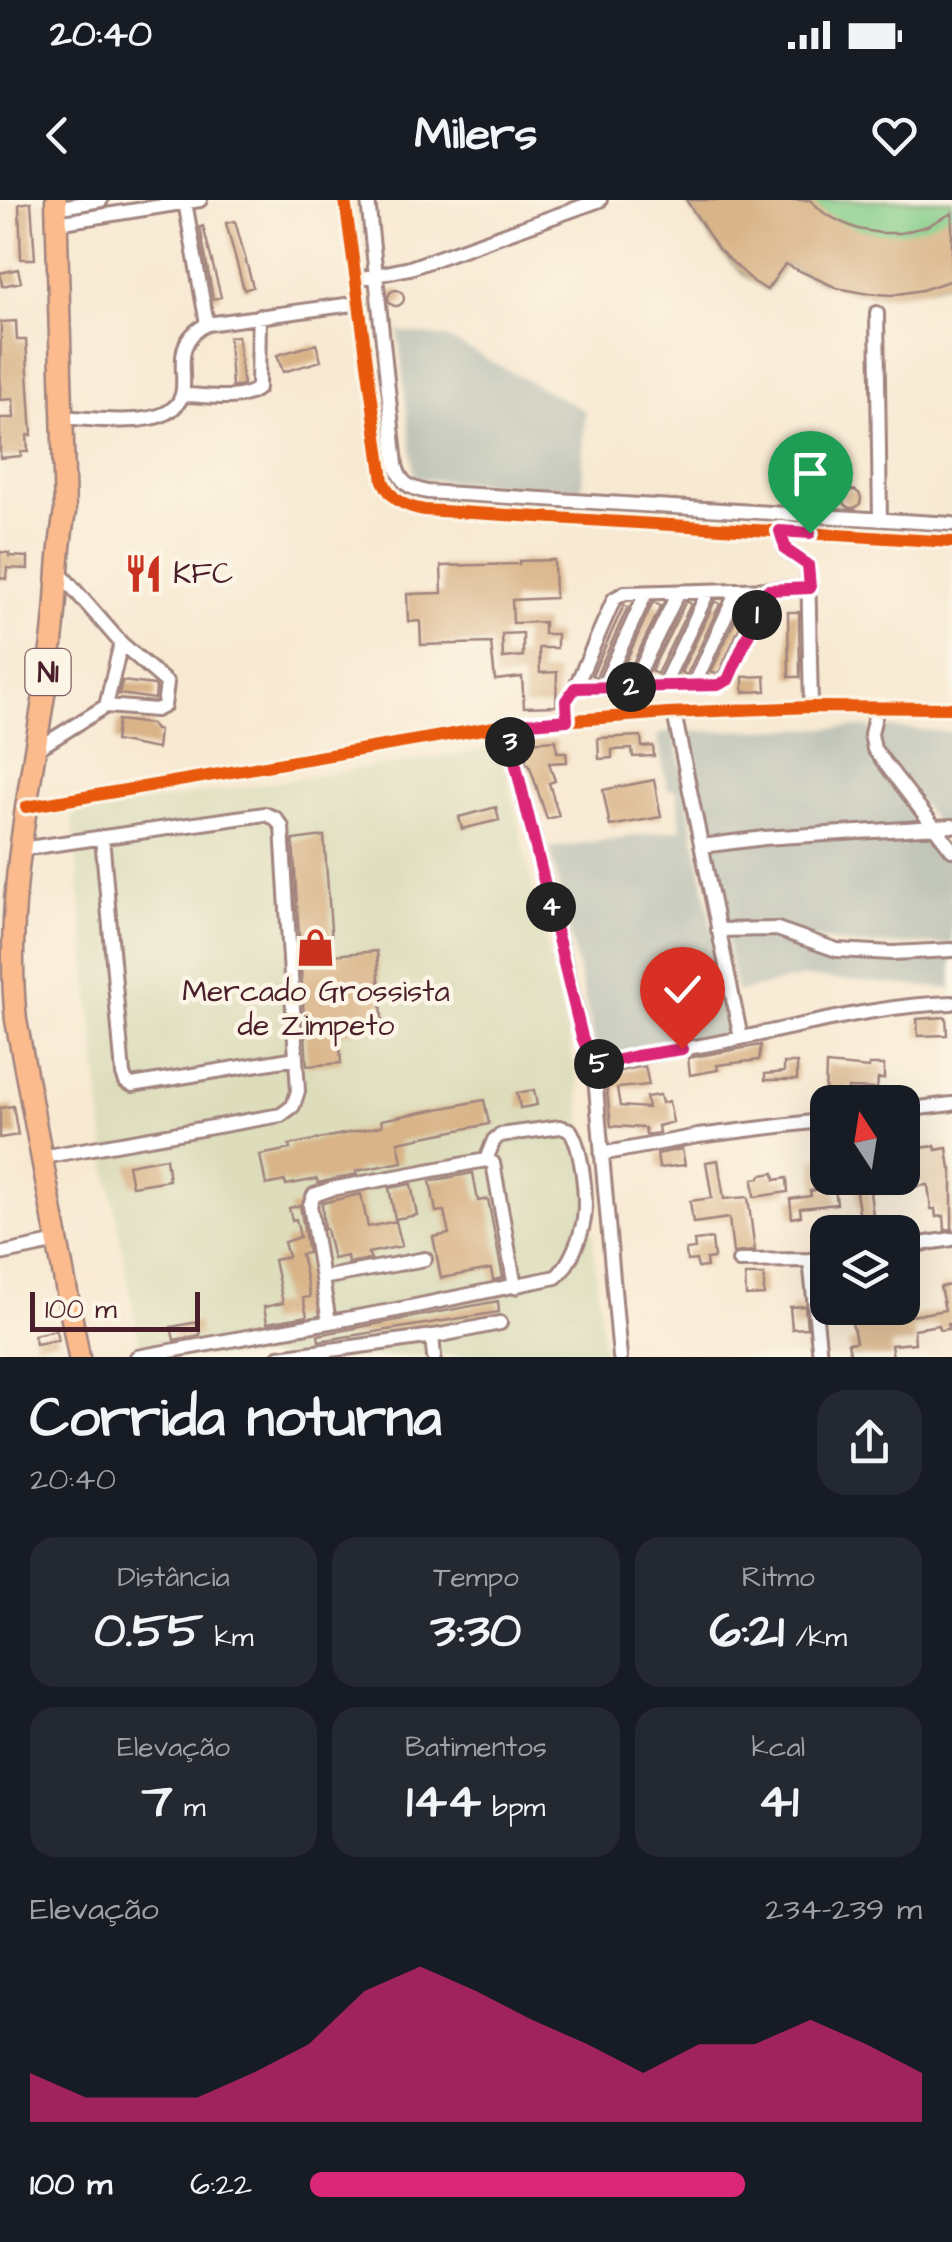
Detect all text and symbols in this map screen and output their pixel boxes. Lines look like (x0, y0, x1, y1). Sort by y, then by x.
text: 20:40 (50, 9, 152, 61)
text: Milers (415, 104, 537, 166)
icon: back (30, 108, 85, 163)
icon: heart (867, 108, 922, 163)
pin (768, 431, 853, 534)
icon: arrive (783, 446, 838, 501)
restaurant icon: KFC (122, 552, 164, 594)
place label: KFC (173, 553, 233, 595)
pin: 1 (732, 590, 782, 640)
text: 1 (755, 595, 759, 634)
road number: N1 (26, 649, 70, 695)
pin: 2 (606, 662, 656, 712)
text: 2 (623, 667, 639, 706)
pin: 3 (485, 717, 535, 767)
text: 3 (503, 722, 517, 761)
pin: 4 (526, 882, 576, 932)
text: 4 (541, 887, 561, 926)
shop icon: Mercado Grossista de Zimpeto (295, 926, 337, 968)
pin (640, 947, 725, 1050)
icon: check (655, 962, 710, 1017)
place label: Mercado Grossista de Zimpeto (182, 971, 450, 1047)
pin: 5 (574, 1039, 624, 1089)
text: 5 (589, 1044, 609, 1083)
north arrow (810, 1085, 920, 1195)
map controls (810, 1085, 920, 1325)
button: layers (810, 1215, 920, 1325)
scale bar (30, 1287, 200, 1332)
text: 100 m (45, 1290, 117, 1329)
text: Corrida noturna (30, 1381, 442, 1457)
button: share (817, 1390, 922, 1495)
text: 20:40 (30, 1457, 116, 1502)
text: Distância (118, 1558, 230, 1597)
text: Tempo (433, 1558, 519, 1597)
text: Ritmo (742, 1558, 815, 1597)
text: 0.55 (94, 1597, 203, 1666)
text: 3:30 (431, 1597, 521, 1666)
text: 6:21 (709, 1597, 784, 1666)
text: km (203, 1618, 253, 1657)
text: /km (784, 1618, 847, 1657)
text: Elevação (117, 1728, 230, 1767)
text: Batimentos (405, 1728, 547, 1767)
text: kcal (752, 1728, 805, 1767)
text: 7 (142, 1767, 173, 1836)
text: 144 (407, 1767, 481, 1836)
text: 41 (758, 1767, 799, 1836)
text: m (173, 1788, 206, 1827)
text: bpm (481, 1788, 545, 1827)
text: Elevação (30, 1887, 159, 1932)
text: 234–239 m (765, 1887, 922, 1932)
text: 100 m (30, 2162, 112, 2207)
text: 6:22 (190, 2162, 252, 2207)

